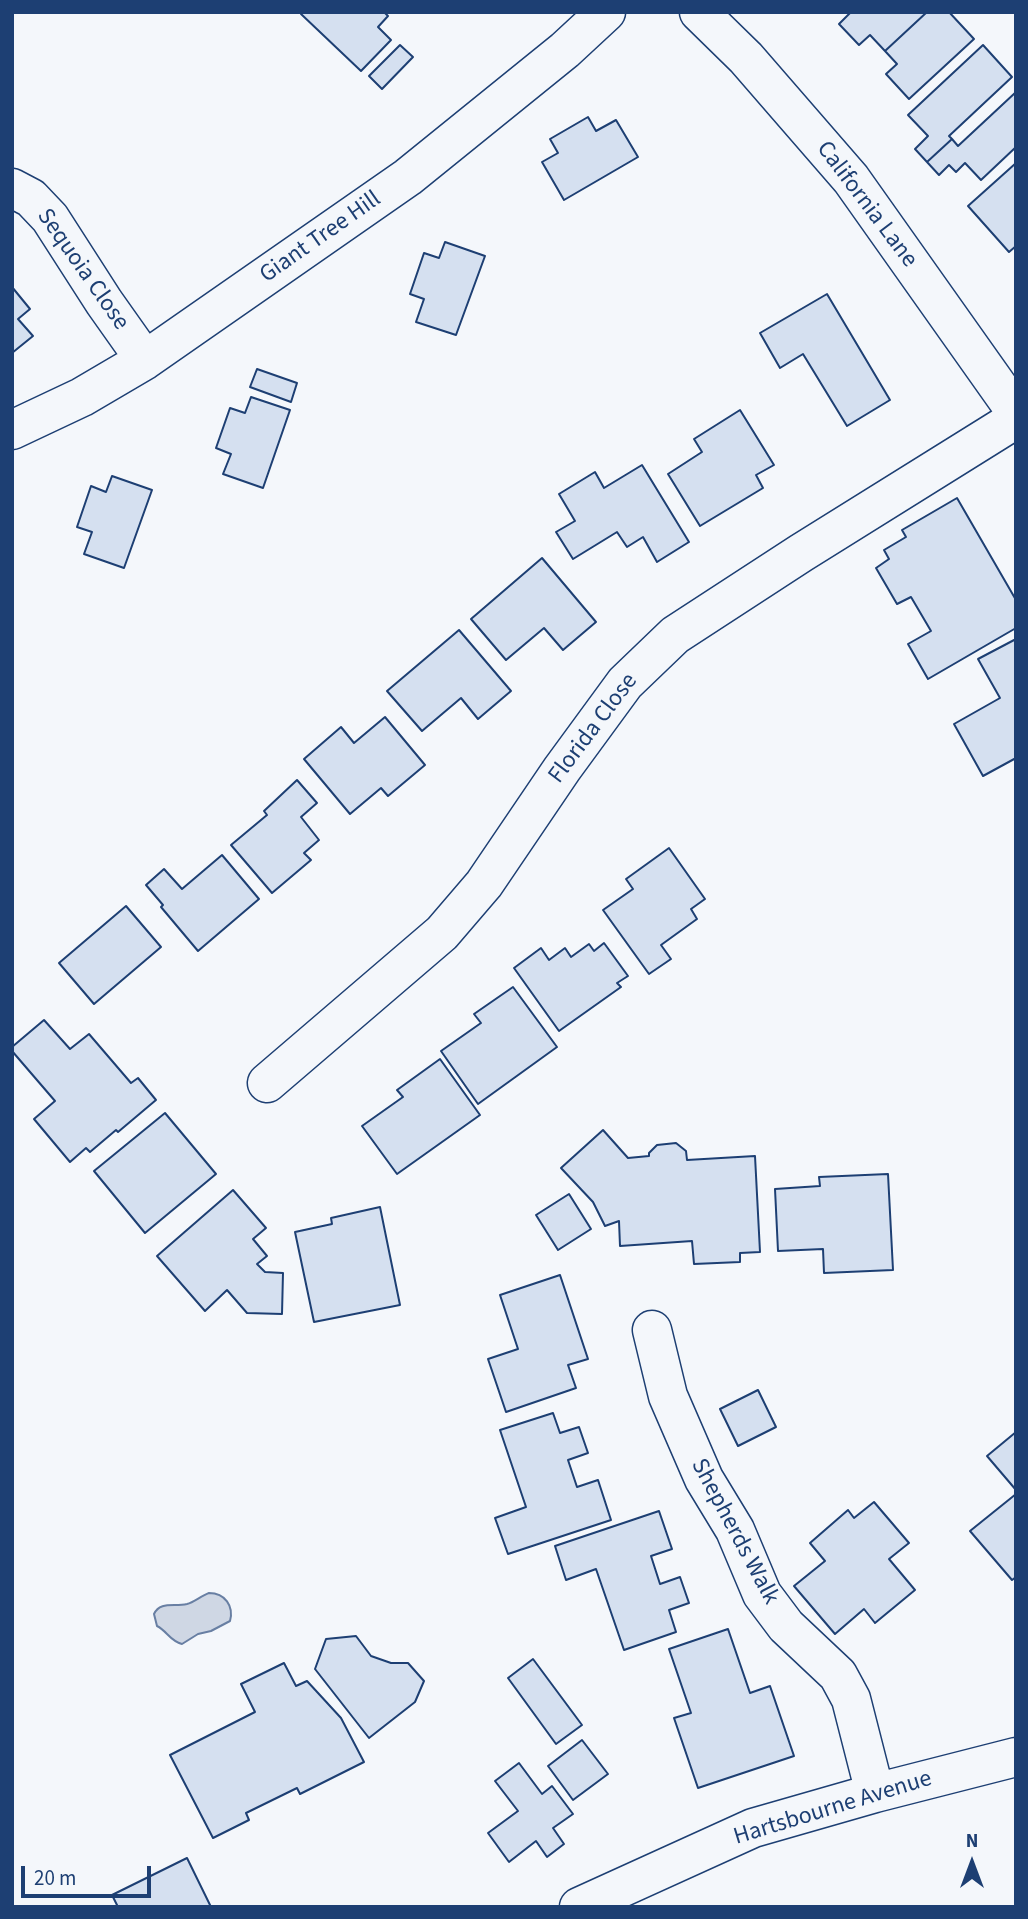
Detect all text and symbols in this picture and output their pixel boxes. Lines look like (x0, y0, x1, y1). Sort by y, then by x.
street label: California Lane (809, 136, 923, 274)
street label: Giant Tree Hill (255, 186, 387, 290)
street label: Sequoia Close (30, 204, 134, 336)
street label: Florida Close (543, 668, 645, 790)
street label: Shepherds Walk (684, 1454, 784, 1610)
street label: Hartsbourne Avenue (731, 1765, 935, 1853)
north arrow (937, 1828, 1007, 1898)
text: N (966, 1828, 978, 1855)
scale bar (24, 1853, 154, 1897)
text: 20 m (34, 1863, 76, 1893)

